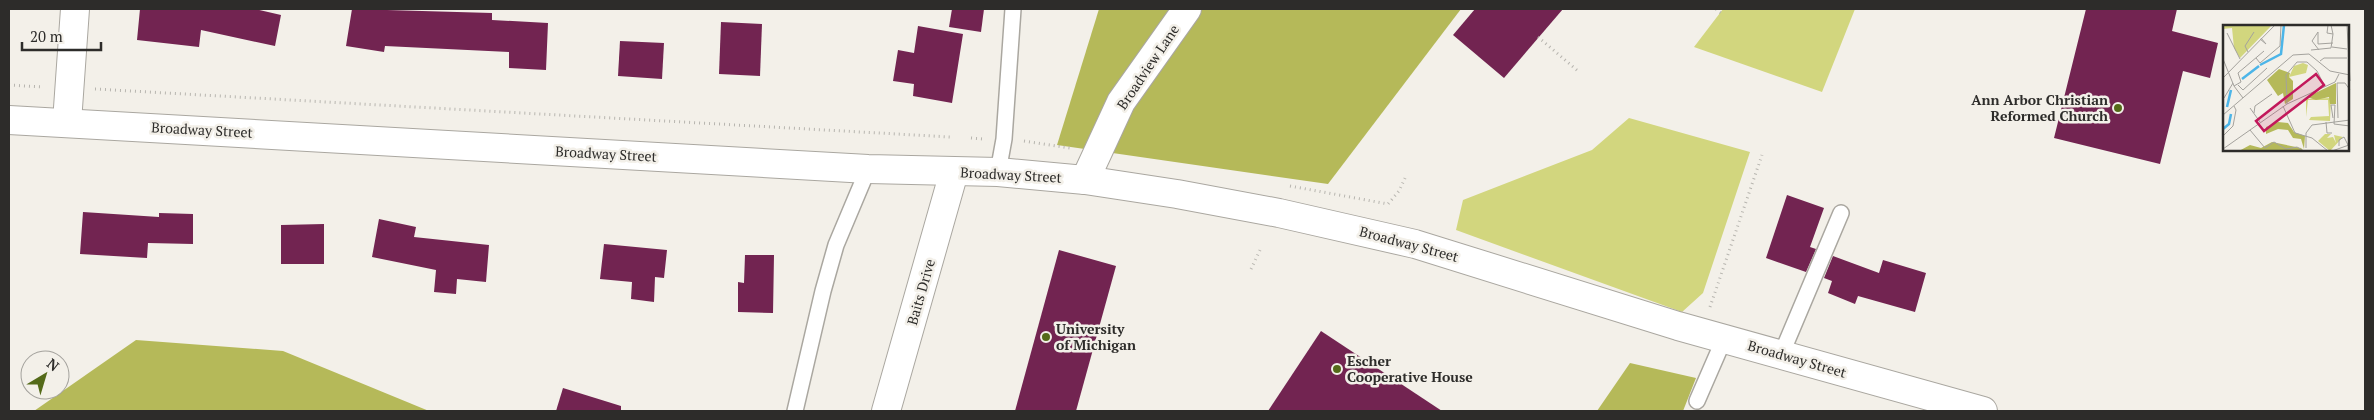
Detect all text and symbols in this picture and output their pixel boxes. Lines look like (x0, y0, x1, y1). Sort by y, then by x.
scale bar (22, 20, 101, 52)
street label: Broadview Lane (1112, 21, 1183, 113)
inset map (2223, 25, 2349, 151)
text: 20 m (30, 26, 63, 46)
place label: Ann Arbor Christian Reformed Church (1971, 90, 2108, 125)
marker: Ann Arbor Christian Reformed Church (2112, 102, 2124, 114)
street label: Broadway Street (151, 117, 254, 142)
street label: Broadway Street (555, 141, 658, 166)
street label: Broadway Street (960, 162, 1063, 187)
street label: Broadway Street (1358, 221, 1461, 266)
street label: Baits Drive (902, 257, 939, 327)
place label: University of Michigan (1056, 319, 1136, 354)
marker: University of Michigan (1040, 331, 1052, 343)
street label: Broadway Street (1746, 335, 1849, 382)
north arrow (20, 350, 70, 400)
place label: Escher Cooperative House (1347, 351, 1473, 386)
text: N (43, 354, 64, 375)
marker: Escher Cooperative House (1331, 363, 1343, 375)

